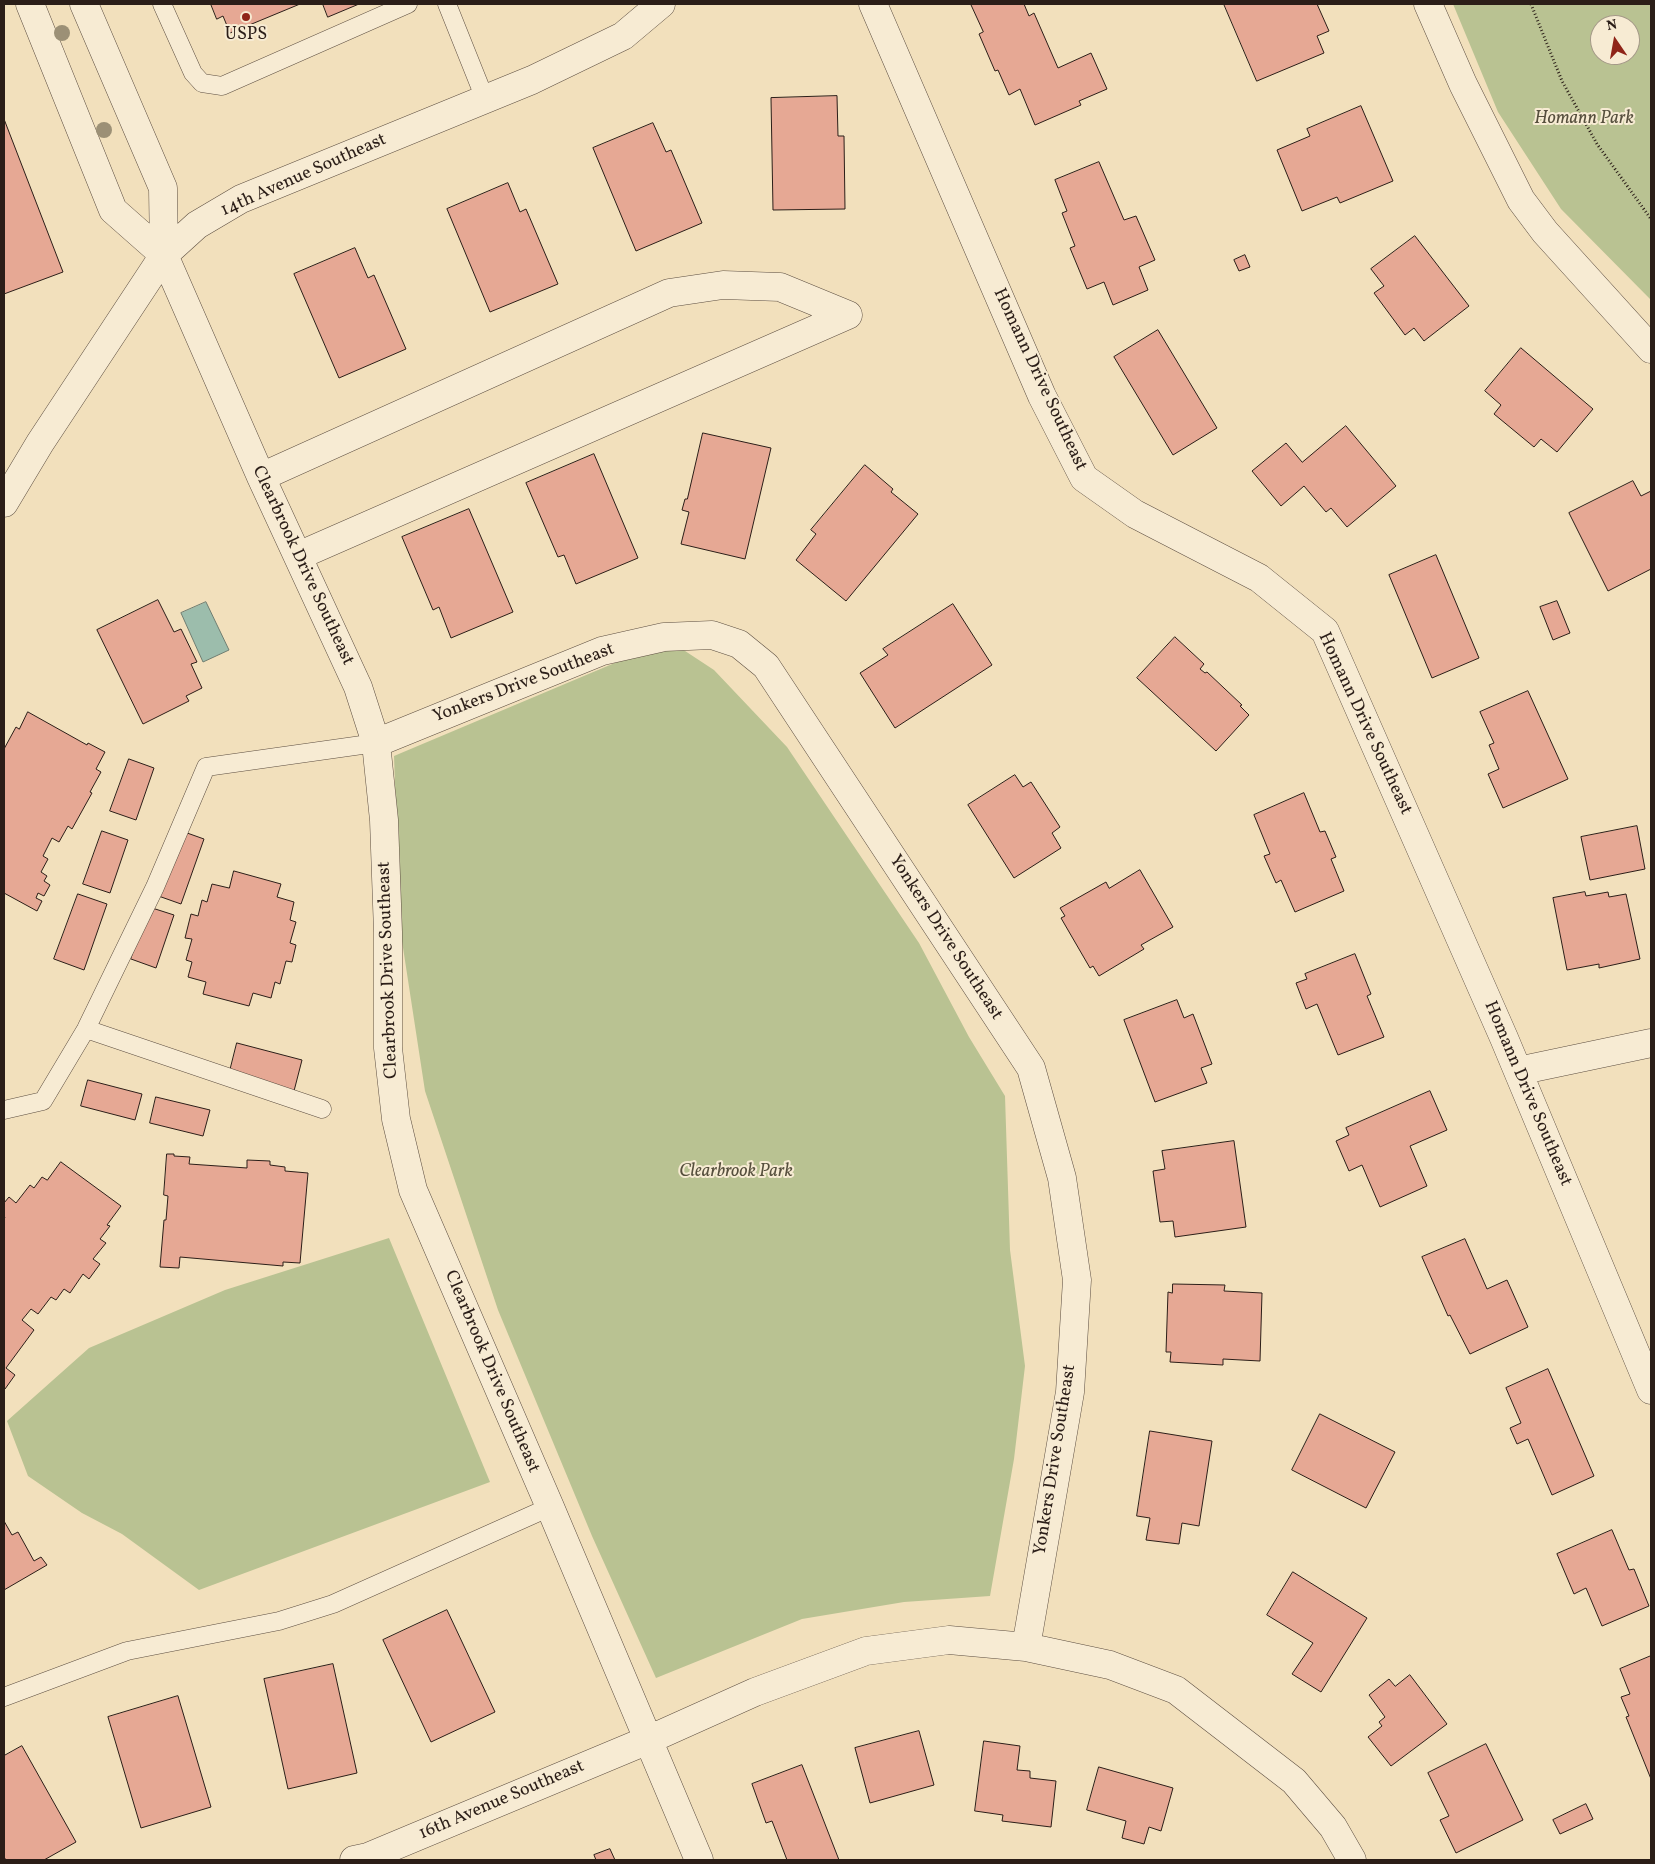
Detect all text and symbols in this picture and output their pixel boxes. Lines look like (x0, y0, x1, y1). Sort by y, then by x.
marker: USPS (240, 11, 252, 23)
north arrow (1590, 15, 1640, 65)
text: N (1605, 15, 1619, 36)
place label: USPS (225, 25, 267, 47)
park label: Homann Park (1534, 109, 1634, 131)
street label: 14th Avenue Southeast (218, 130, 390, 222)
street label: Homann Drive Southeast (987, 285, 1091, 475)
street label: Clearbrook Drive Southeast (246, 463, 358, 669)
street label: Homann Drive Southeast (1312, 629, 1416, 819)
street label: Yonkers Drive Southeast (430, 639, 618, 729)
street label: Yonkers Drive Southeast (883, 851, 1007, 1025)
street label: Clearbrook Drive Southeast (374, 861, 404, 1079)
street label: Homann Drive Southeast (1478, 998, 1576, 1190)
park label: Clearbrook Park (679, 1162, 793, 1184)
street label: Clearbrook Drive Southeast (439, 1268, 543, 1476)
street label: Yonkers Drive Southeast (1030, 1363, 1082, 1557)
street label: 16th Avenue Southeast (416, 1756, 588, 1846)

